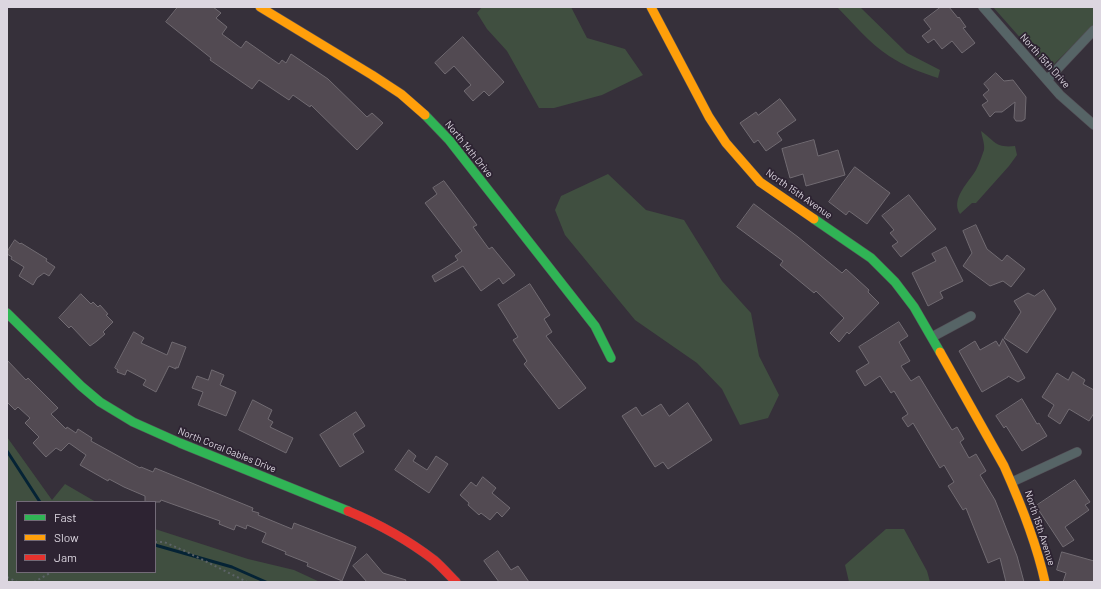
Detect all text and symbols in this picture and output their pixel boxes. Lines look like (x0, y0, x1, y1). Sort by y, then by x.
street label: North 15th Drive (1017, 31, 1073, 91)
street label: North 14th Drive (443, 118, 495, 180)
street label: North 15th Avenue (763, 167, 835, 221)
street label: North Coral Gables Drive (176, 425, 278, 475)
street label: North 15th Avenue (1022, 489, 1058, 567)
legend (16, 501, 156, 573)
text: Fast (54, 510, 77, 524)
text: Slow (54, 530, 79, 544)
text: Jam (54, 550, 77, 564)

